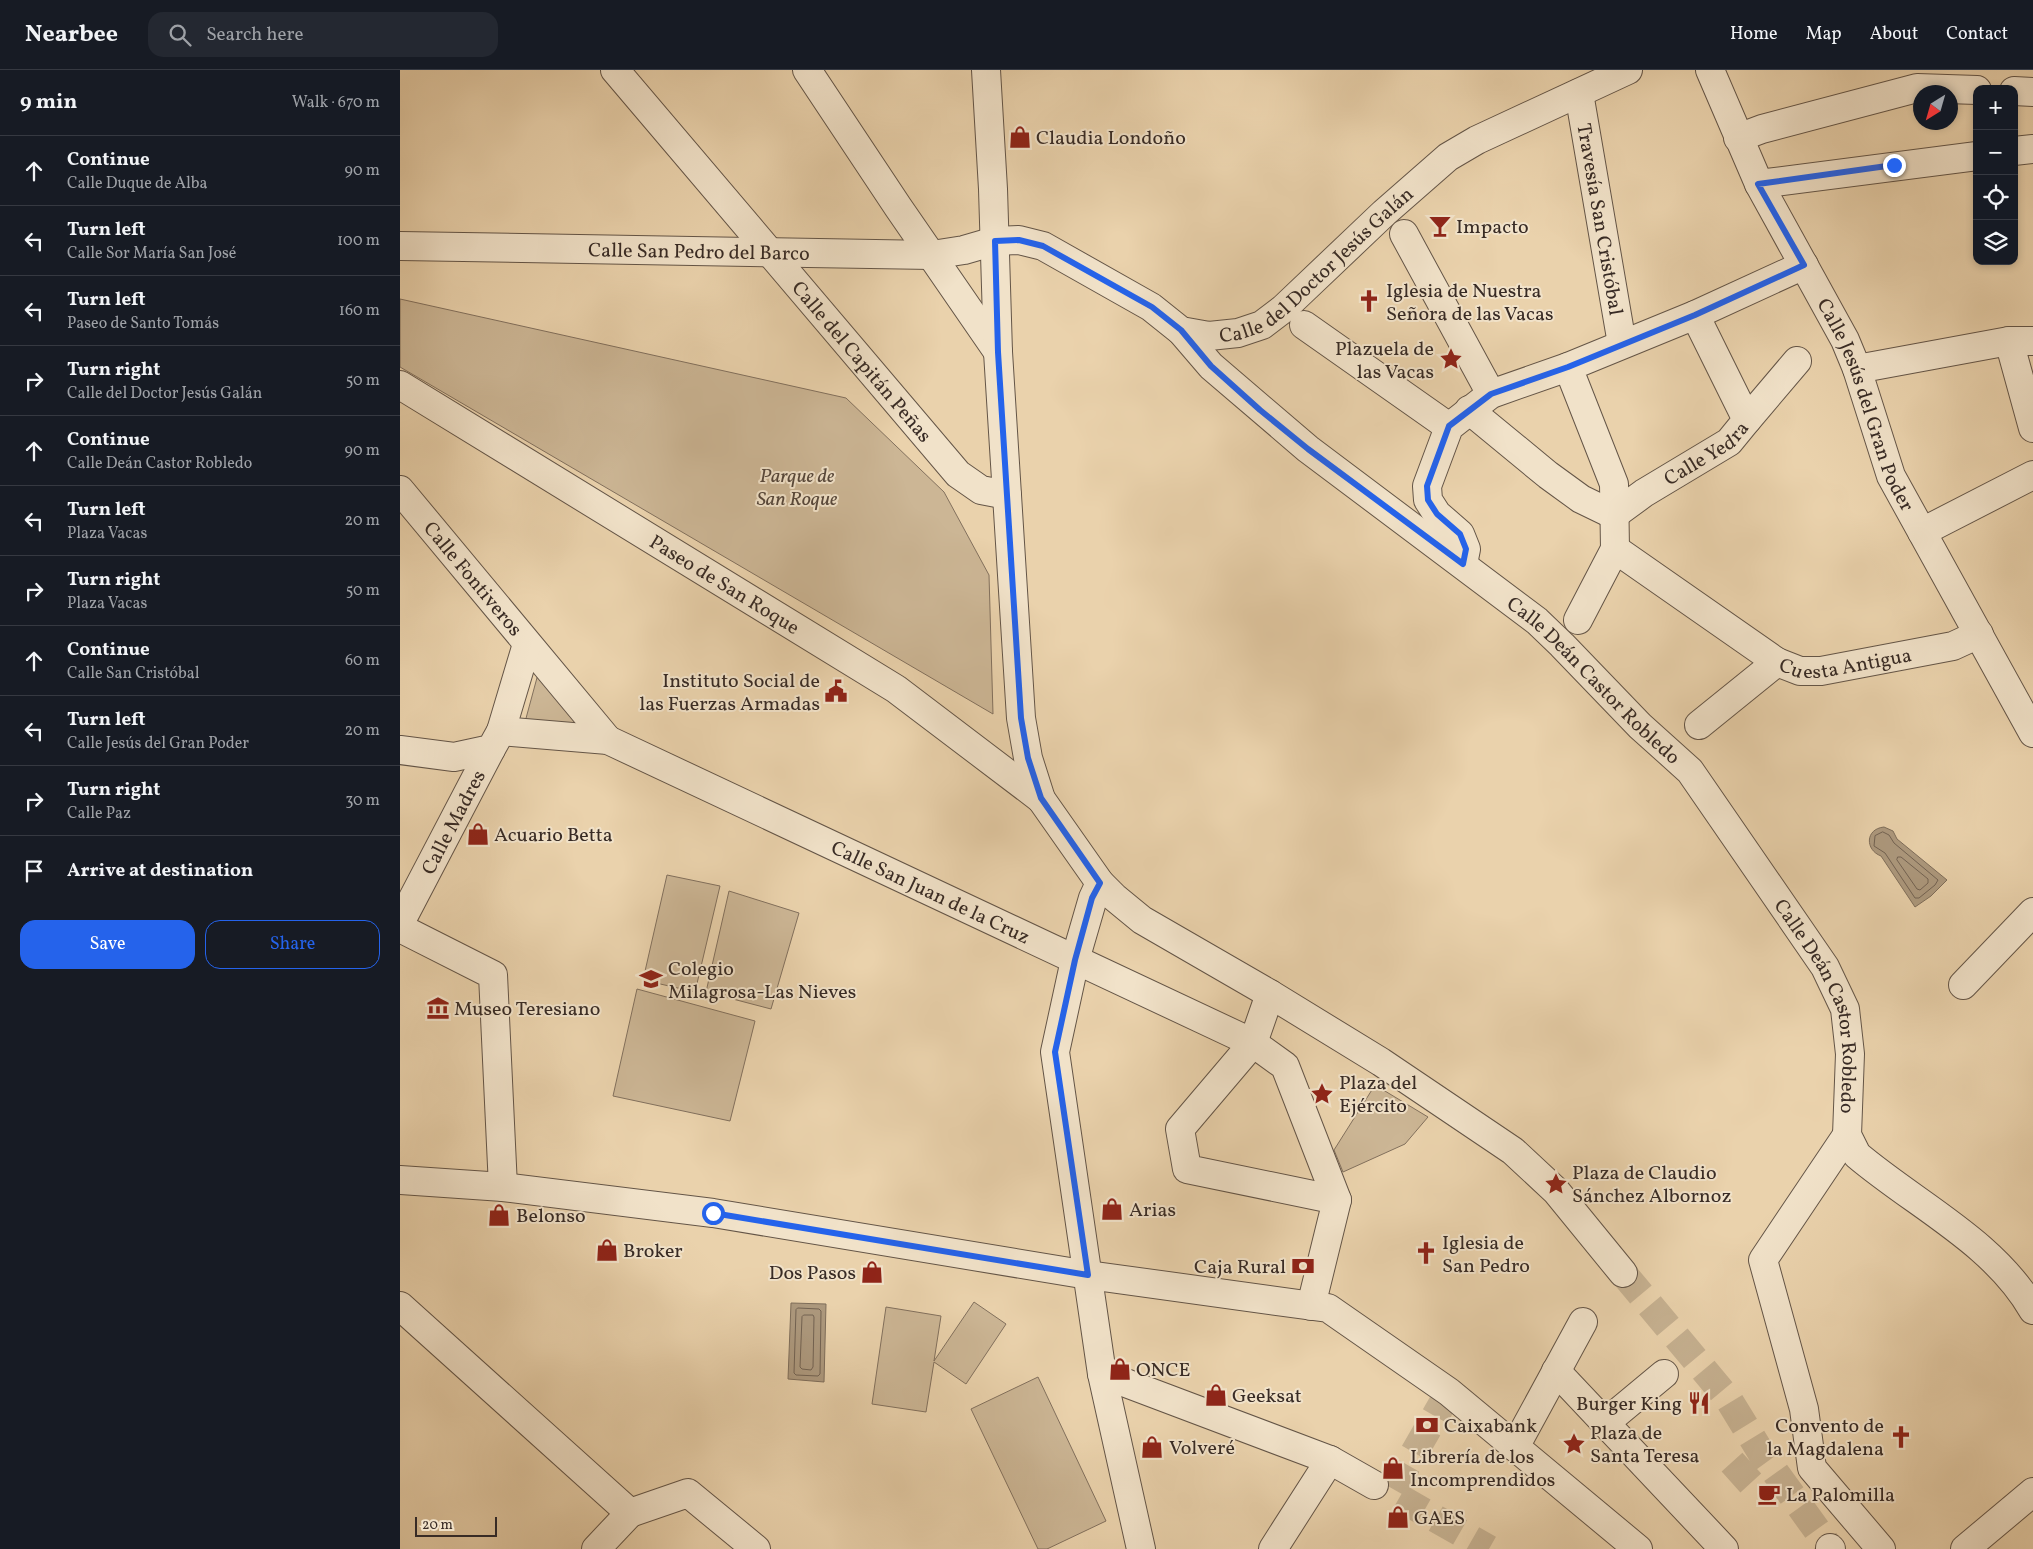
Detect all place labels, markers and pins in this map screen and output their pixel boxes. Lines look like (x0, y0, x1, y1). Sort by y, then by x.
shop icon: Claudia Londoño (1007, 124, 1033, 150)
place label: Claudia Londoño (1036, 125, 1186, 153)
bar icon: Impacto (1427, 213, 1453, 239)
place label: Impacto (1456, 214, 1529, 242)
place label: Iglesia de Nuestra Señora de las Vacas (1386, 278, 1553, 329)
church icon: Iglesia de Nuestra Señora de las Vacas (1356, 288, 1382, 314)
place label: Plazuela de las Vacas (1335, 336, 1434, 387)
place icon: Plazuela de las Vacas (1438, 346, 1464, 372)
place label: Instituto Social de las Fuerzas Armadas (639, 668, 820, 719)
public building icon: Instituto Social de las Fuerzas Armadas (823, 678, 849, 704)
shop icon: Acuario Betta (465, 821, 491, 847)
place label: Acuario Betta (494, 822, 613, 850)
place label: Colegio Milagrosa-Las Nieves (668, 956, 856, 1007)
school or university icon: Colegio Milagrosa-Las Nieves (638, 966, 664, 992)
museum icon: Museo Teresiano (425, 995, 451, 1021)
place label: Museo Teresiano (454, 996, 600, 1024)
place label: Plaza del Ejército (1339, 1070, 1417, 1121)
place icon: Plaza del Ejército (1309, 1081, 1335, 1107)
place label: Plaza de Claudio Sánchez Albornoz (1572, 1160, 1731, 1211)
place icon: Plaza de Claudio Sánchez Albornoz (1543, 1171, 1569, 1197)
shop icon: Arias (1099, 1196, 1125, 1222)
place label: Arias (1129, 1197, 1176, 1225)
shop icon: Belonso (486, 1202, 512, 1228)
place label: Belonso (516, 1203, 586, 1231)
place label: Iglesia de San Pedro (1442, 1230, 1530, 1281)
shop icon: Broker (594, 1237, 620, 1263)
place label: Broker (623, 1238, 683, 1266)
church icon: Iglesia de San Pedro (1413, 1240, 1439, 1266)
bank icon: Caja Rural (1290, 1253, 1316, 1279)
place label: Caja Rural (1194, 1254, 1286, 1282)
shop icon: Dos Pasos (859, 1259, 885, 1285)
place label: Dos Pasos (769, 1260, 856, 1288)
shop icon: ONCE (1107, 1356, 1133, 1382)
place label: ONCE (1136, 1357, 1191, 1385)
shop icon: Geeksat (1203, 1382, 1229, 1408)
place label: Geeksat (1232, 1383, 1302, 1411)
restaurant icon: Burger King (1686, 1390, 1712, 1416)
place label: Burger King (1576, 1391, 1682, 1419)
bank icon: Caixabank (1414, 1412, 1440, 1438)
place label: Caixabank (1444, 1413, 1537, 1441)
place label: Convento de la Magdalena (1767, 1413, 1884, 1464)
place label: Plaza de Santa Teresa (1590, 1420, 1700, 1471)
church icon: Convento de la Magdalena (1888, 1424, 1914, 1450)
place icon: Plaza de Santa Teresa (1561, 1431, 1587, 1457)
shop icon: Volveré (1139, 1434, 1165, 1460)
place label: Volveré (1169, 1435, 1235, 1463)
place label: Librería de los Incomprendidos (1410, 1444, 1555, 1495)
shop icon: Librería de los Incomprendidos (1380, 1455, 1406, 1481)
cafe icon: La Palomilla (1756, 1481, 1782, 1507)
place label: La Palomilla (1786, 1482, 1895, 1510)
shop icon: GAES (1385, 1504, 1411, 1530)
place label: GAES (1414, 1505, 1465, 1533)

